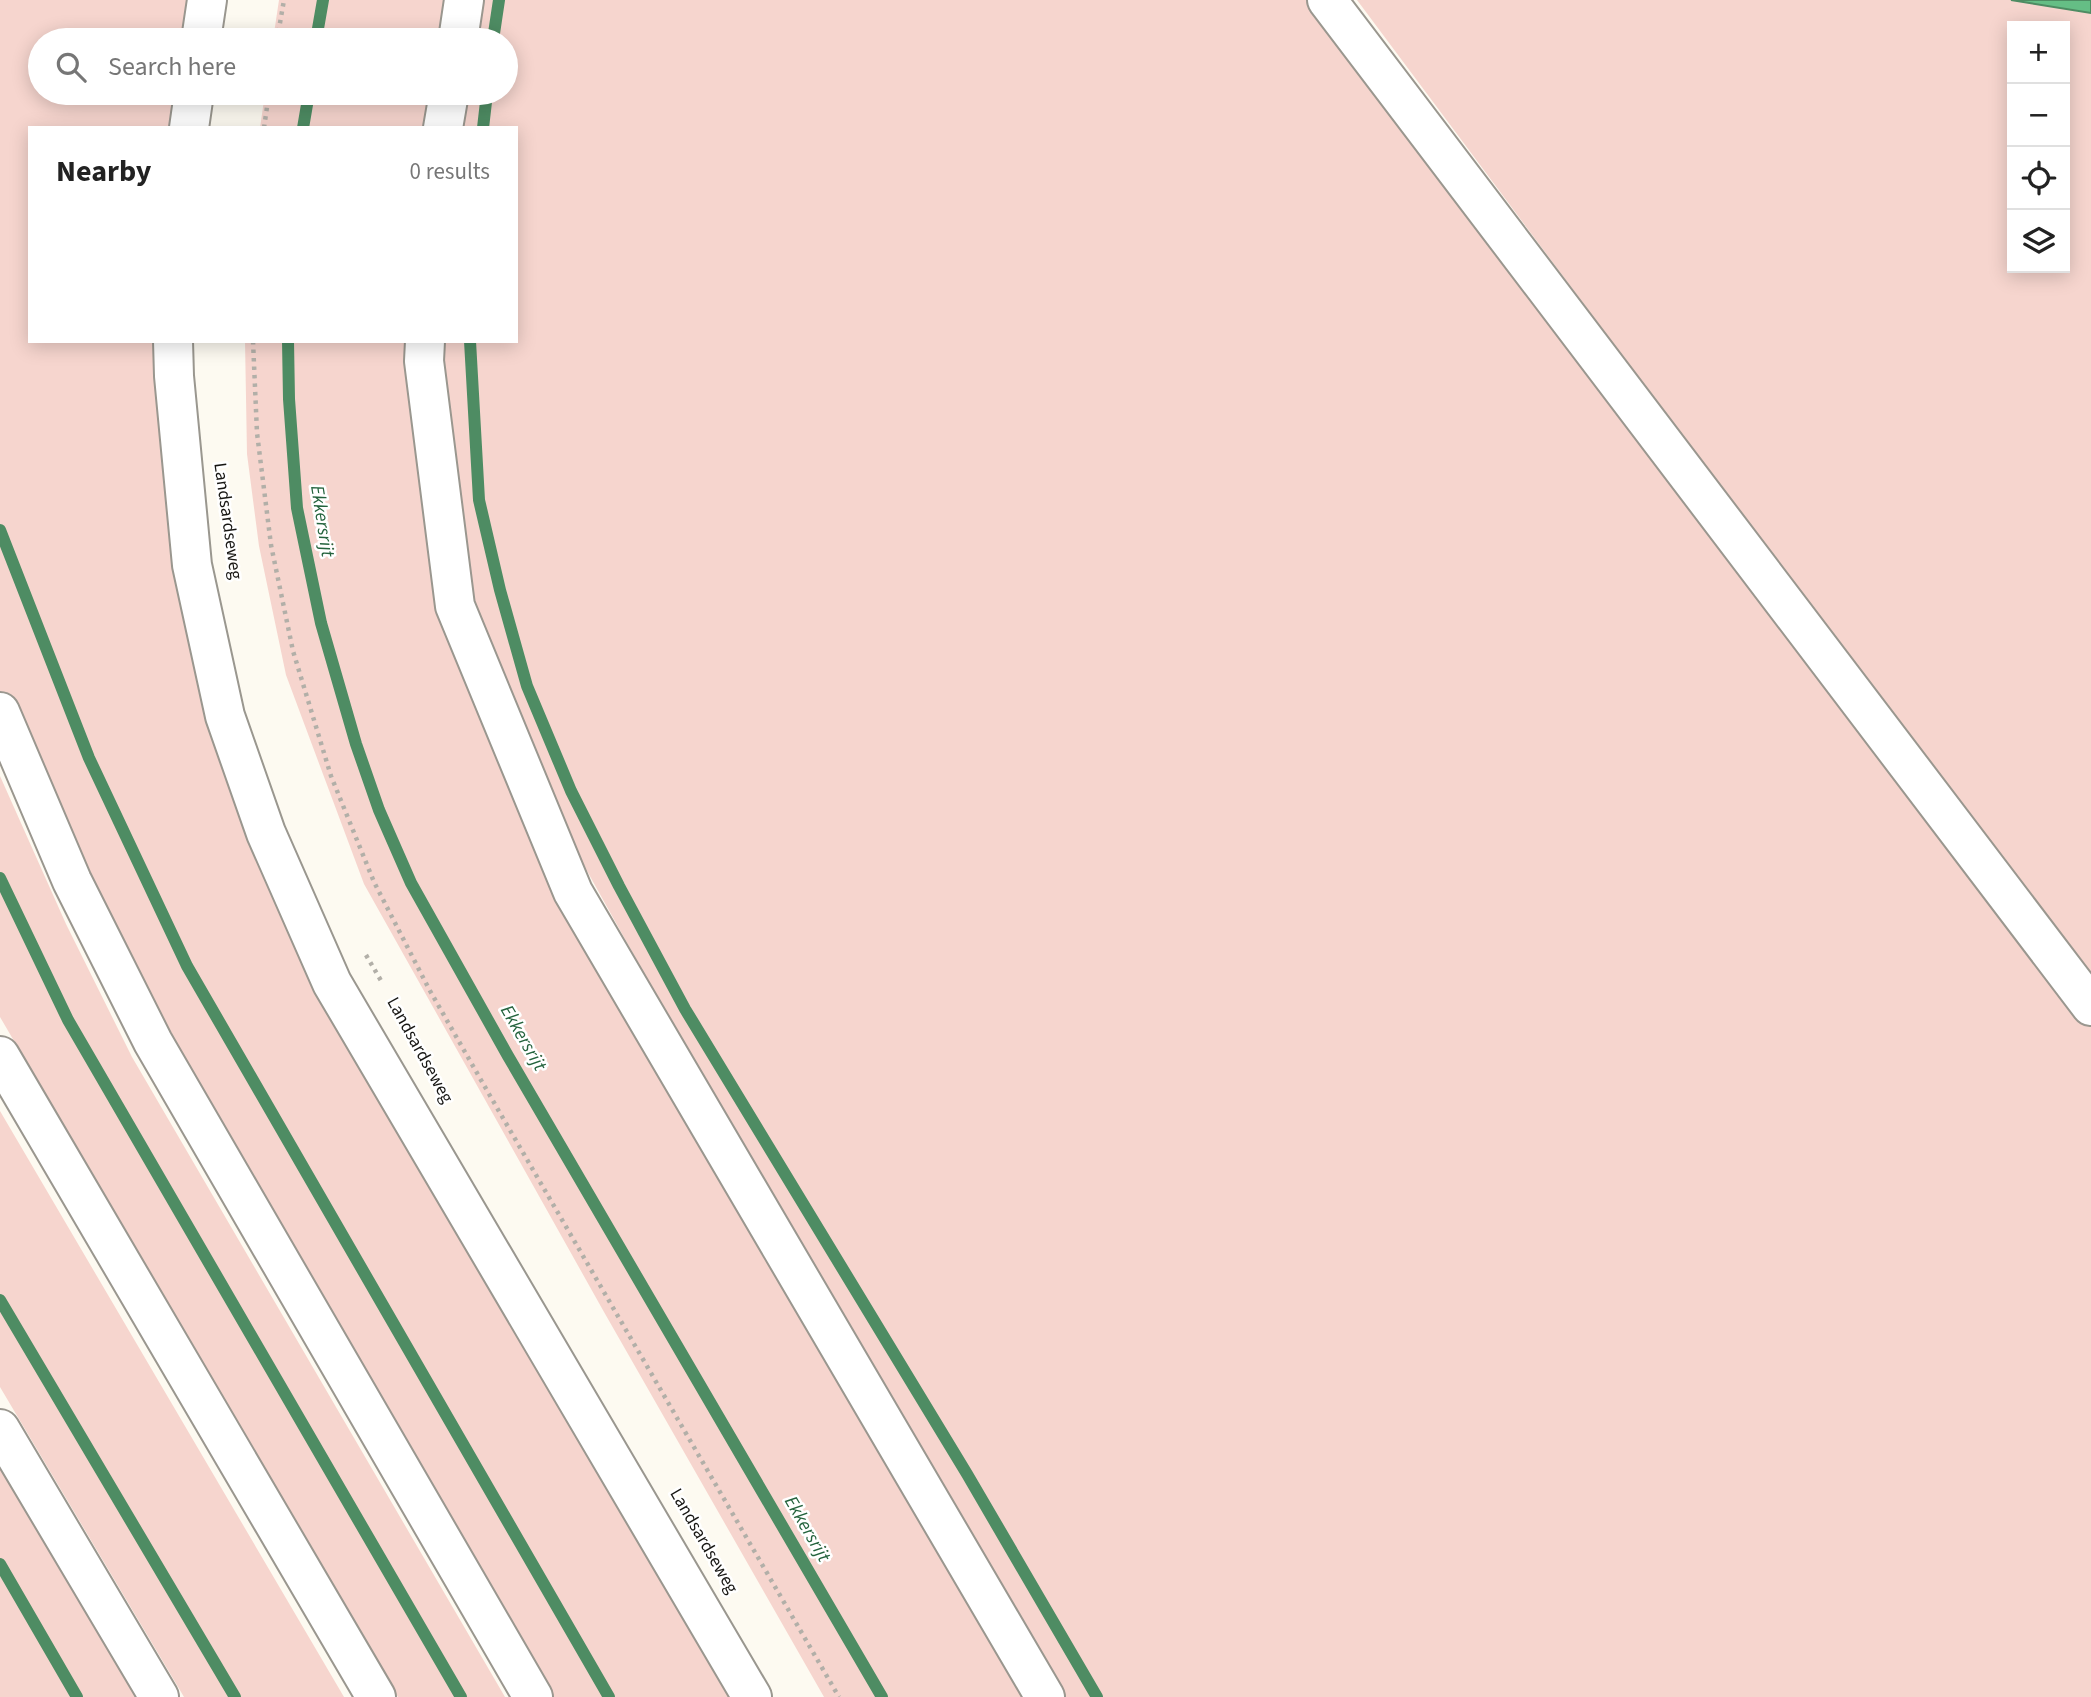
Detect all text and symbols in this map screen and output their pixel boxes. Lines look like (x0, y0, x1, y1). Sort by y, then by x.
map controls (2007, 21, 2070, 273)
button: + (2007, 21, 2070, 84)
search box (28, 28, 518, 105)
icon: search (52, 48, 90, 86)
text: Search here (108, 48, 236, 85)
button: − (2007, 84, 2070, 147)
button: locate (2007, 147, 2070, 210)
text: Nearby (56, 150, 151, 193)
text: 0 results (410, 155, 490, 188)
button: layers (2007, 210, 2070, 273)
street label: Landsardseweg (207, 461, 249, 581)
water label: Ekkersrijt (303, 483, 341, 560)
street label: Landsardseweg (381, 993, 459, 1107)
water label: Ekkersrijt (493, 1000, 553, 1077)
street label: Landsardseweg (664, 1484, 744, 1598)
water label: Ekkersrijt (777, 1491, 837, 1568)

